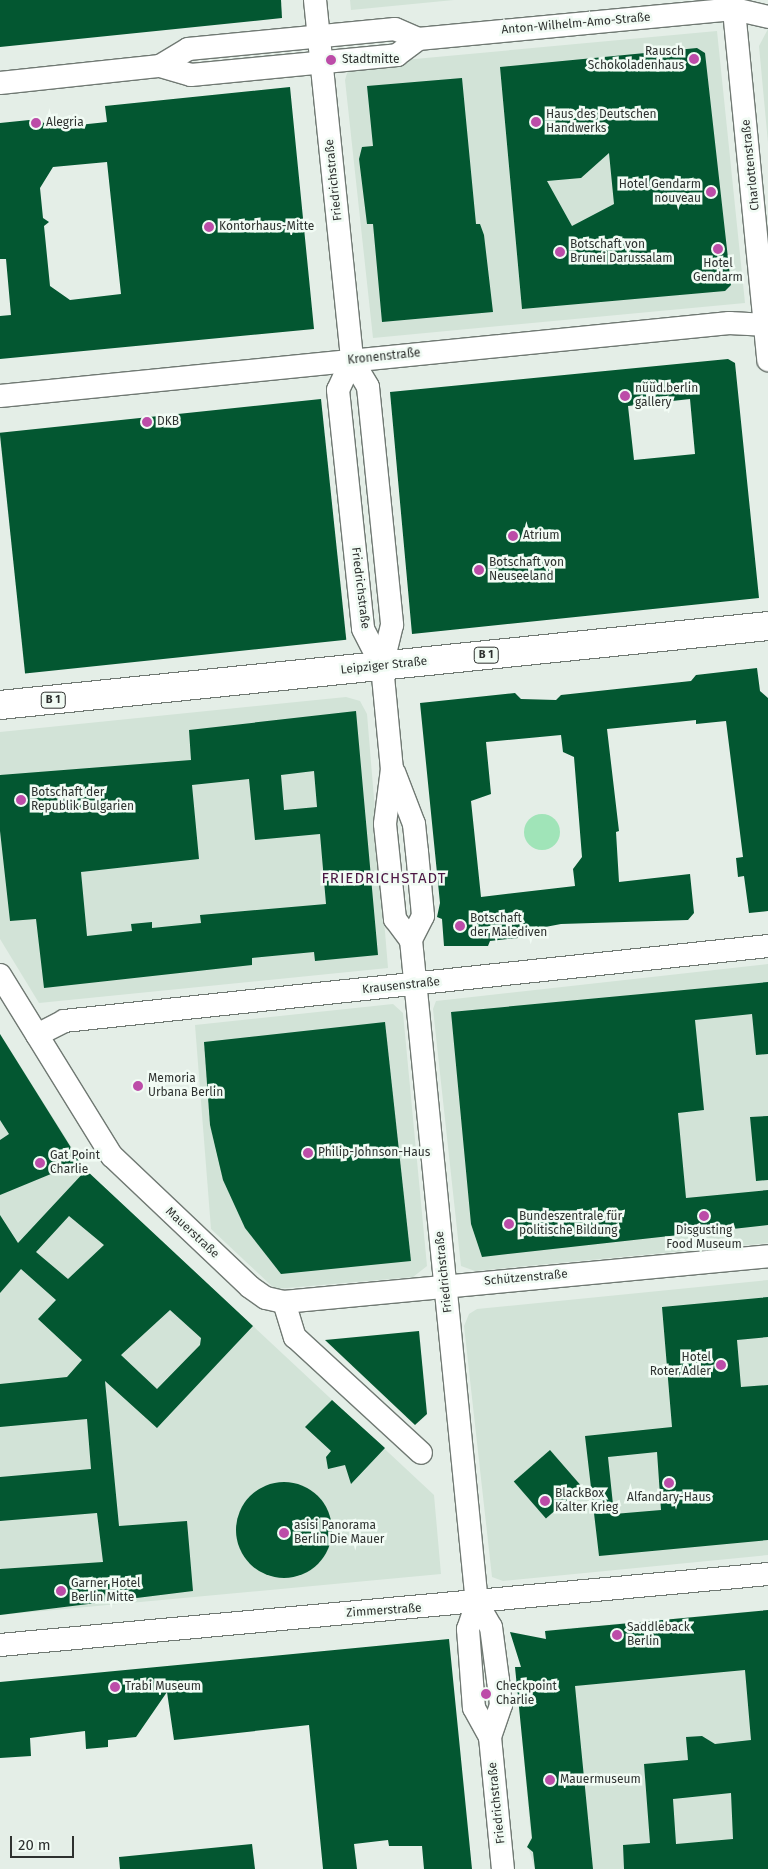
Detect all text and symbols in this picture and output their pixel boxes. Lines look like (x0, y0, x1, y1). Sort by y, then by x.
street label: Anton-Wilhelm-Amo-Straße (501, 10, 651, 38)
place label: Rausch Schokoladenhaus (588, 45, 684, 73)
marker: Stadtmitte (324, 53, 338, 67)
place label: Stadtmitte (342, 53, 400, 67)
marker: Rausch Schokoladenhaus (688, 53, 700, 65)
place label: Haus des Deutschen Handwerks (546, 108, 656, 136)
place label: Alegria (46, 116, 84, 130)
marker: Haus des Deutschen Handwerks (530, 116, 542, 128)
marker: Alegria (30, 117, 42, 129)
street label: Charlottenstraße (739, 119, 763, 211)
street label: Friedrichstraße (323, 138, 345, 222)
place label: Hotel Gendarm nouveau (619, 178, 701, 206)
marker: Hotel Gendarm nouveau (705, 186, 717, 198)
place label: Kontorhaus-Mitte (219, 220, 314, 234)
marker: Kontorhaus-Mitte (203, 221, 215, 233)
place label: Botschaft von Brunei Darussalam (570, 238, 672, 266)
marker: Hotel Gendarm (712, 243, 724, 255)
marker: Botschaft von Brunei Darussalam (554, 246, 566, 258)
place label: Hotel Gendarm (693, 257, 743, 285)
street label: Kronenstraße (347, 346, 421, 368)
place label: nüüd.berlin gallery (635, 382, 698, 410)
marker: nüüd.berlin gallery (619, 390, 631, 402)
place label: DKB (157, 415, 179, 429)
marker: DKB (141, 416, 153, 428)
place label: Atrium (523, 529, 559, 543)
marker: Atrium (507, 530, 519, 542)
street label: Friedrichstraße (348, 546, 372, 630)
place label: Botschaft von Neuseeland (489, 556, 564, 584)
marker: Botschaft von Neuseeland (473, 564, 485, 576)
road number: B 1 (474, 646, 498, 664)
street label: Leipziger Straße (340, 654, 428, 678)
road number: B 1 (40, 692, 66, 708)
place label: Botschaft der Republik Bulgarien (31, 786, 134, 814)
marker: Botschaft der Republik Bulgarien (15, 794, 27, 806)
district label: FRIEDRICHSTADT (320, 870, 448, 888)
place label: Botschaft der Malediven (470, 912, 547, 940)
marker: Botschaft der Malediven (454, 920, 466, 932)
street label: Krausenstraße (361, 975, 441, 997)
place label: Memoria Urbana Berlin (148, 1072, 223, 1100)
marker: Memoria Urbana Berlin (132, 1080, 144, 1092)
place label: Philip-Johnson-Haus (318, 1146, 430, 1160)
marker: Philip-Johnson-Haus (302, 1147, 314, 1159)
place label: Gat Point Charlie (50, 1149, 100, 1177)
marker: Gat Point Charlie (34, 1157, 46, 1169)
street label: Mauerstraße (162, 1204, 222, 1262)
place label: Bundeszentrale für politische Bildung (519, 1210, 622, 1238)
marker: Disgusting Food Museum (698, 1210, 710, 1222)
marker: Bundeszentrale für politische Bildung (503, 1218, 515, 1230)
place label: Disgusting Food Museum (666, 1224, 742, 1252)
street label: Friedrichstraße (433, 1230, 455, 1314)
street label: Schützenstraße (484, 1267, 568, 1289)
place label: Hotel Roter Adler (650, 1351, 711, 1379)
marker: Hotel Roter Adler (715, 1359, 727, 1371)
marker: Alfandary-Haus (663, 1477, 675, 1489)
place label: BlackBox Kalter Krieg (555, 1487, 618, 1515)
place label: Alfandary-Haus (627, 1491, 711, 1505)
marker: BlackBox Kalter Krieg (539, 1495, 551, 1507)
place label: asisi Panorama Berlin Die Mauer (294, 1519, 384, 1547)
marker: asisi Panorama Berlin Die Mauer (278, 1527, 290, 1539)
place label: Garner Hotel Berlin Mitte (71, 1577, 140, 1605)
marker: Garner Hotel Berlin Mitte (55, 1585, 67, 1597)
street label: Zimmerstraße (346, 1601, 422, 1621)
place label: Saddleback Berlin (627, 1621, 690, 1649)
marker: Saddleback Berlin (611, 1629, 623, 1641)
place label: Trabi Museum (125, 1680, 201, 1694)
place label: Checkpoint Charlie (496, 1680, 557, 1708)
marker: Trabi Museum (109, 1681, 121, 1693)
marker: Checkpoint Charlie (480, 1688, 492, 1700)
street label: Friedrichstraße (486, 1761, 508, 1845)
place label: Mauermuseum (560, 1773, 641, 1787)
marker: Mauermuseum (544, 1774, 556, 1786)
scale bar (12, 1826, 76, 1858)
text: 20 m (18, 1836, 51, 1854)

